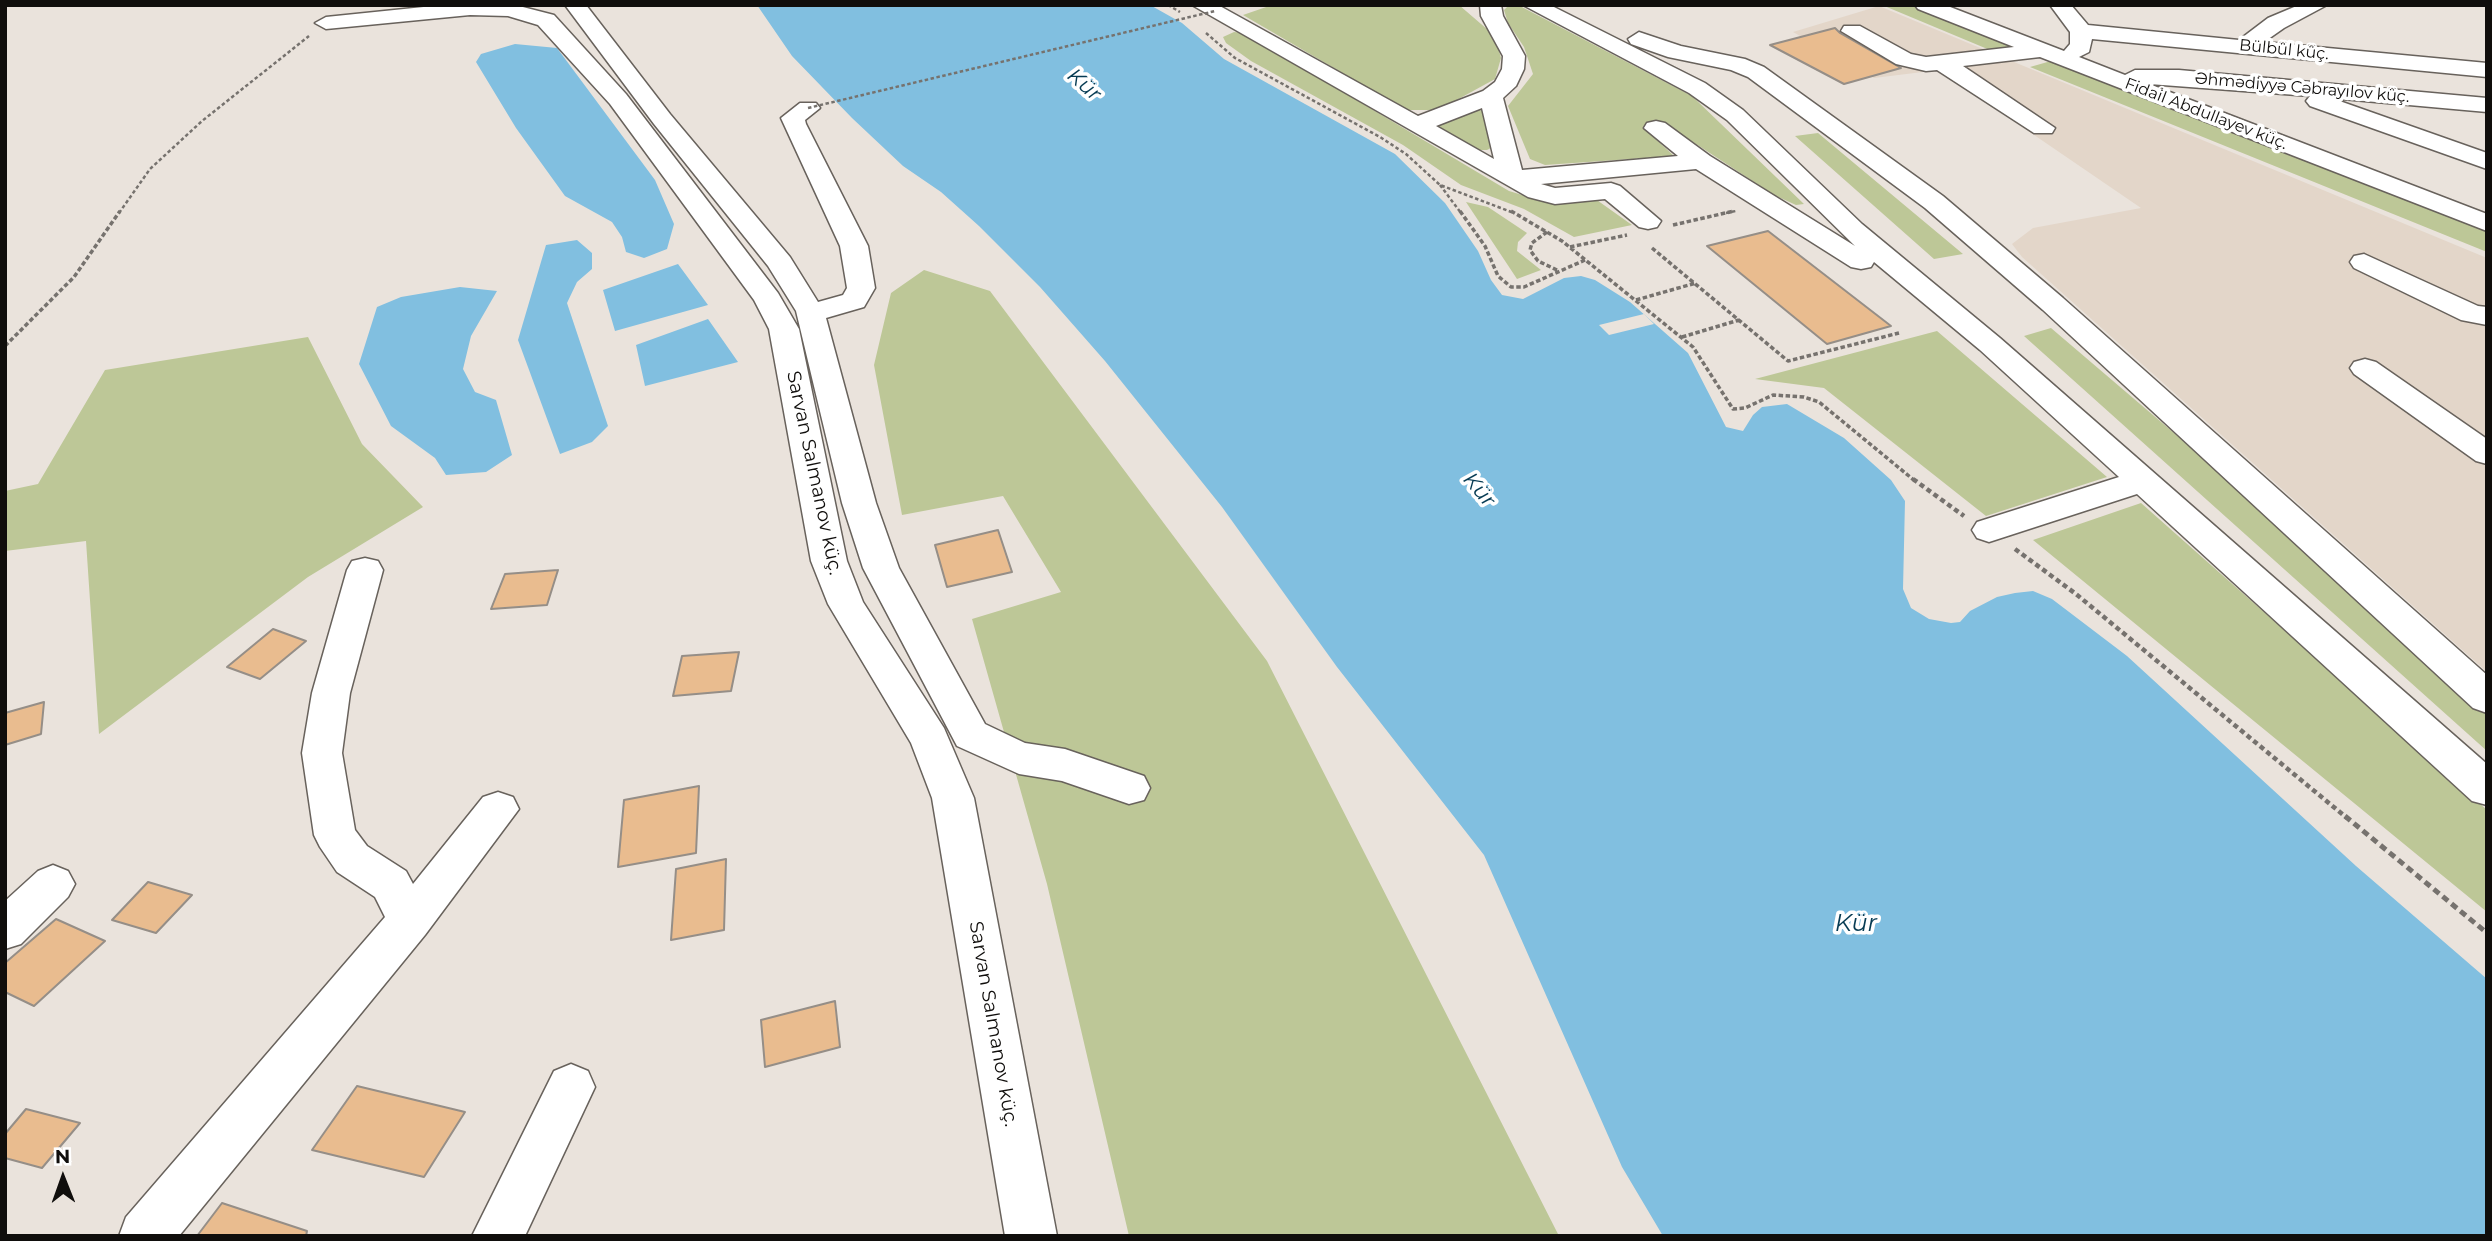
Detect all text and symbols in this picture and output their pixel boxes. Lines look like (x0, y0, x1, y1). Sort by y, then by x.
street label: Bülbül küç. (2238, 36, 2330, 64)
water label: Kür (1062, 63, 1106, 107)
street label: Əhmədiyyə Cəbrayılov küç. (2194, 69, 2410, 107)
street label: Fidail Abdullayev küç. (2122, 74, 2290, 154)
street label: Sarvan Salmanov küç. (781, 369, 847, 577)
water label: Kür (1457, 468, 1501, 512)
water label: Kür (1835, 910, 1877, 938)
street label: Sarvan Salmanov küç. (964, 920, 1022, 1128)
north arrow (28, 1143, 98, 1213)
text: N (55, 1145, 70, 1168)

